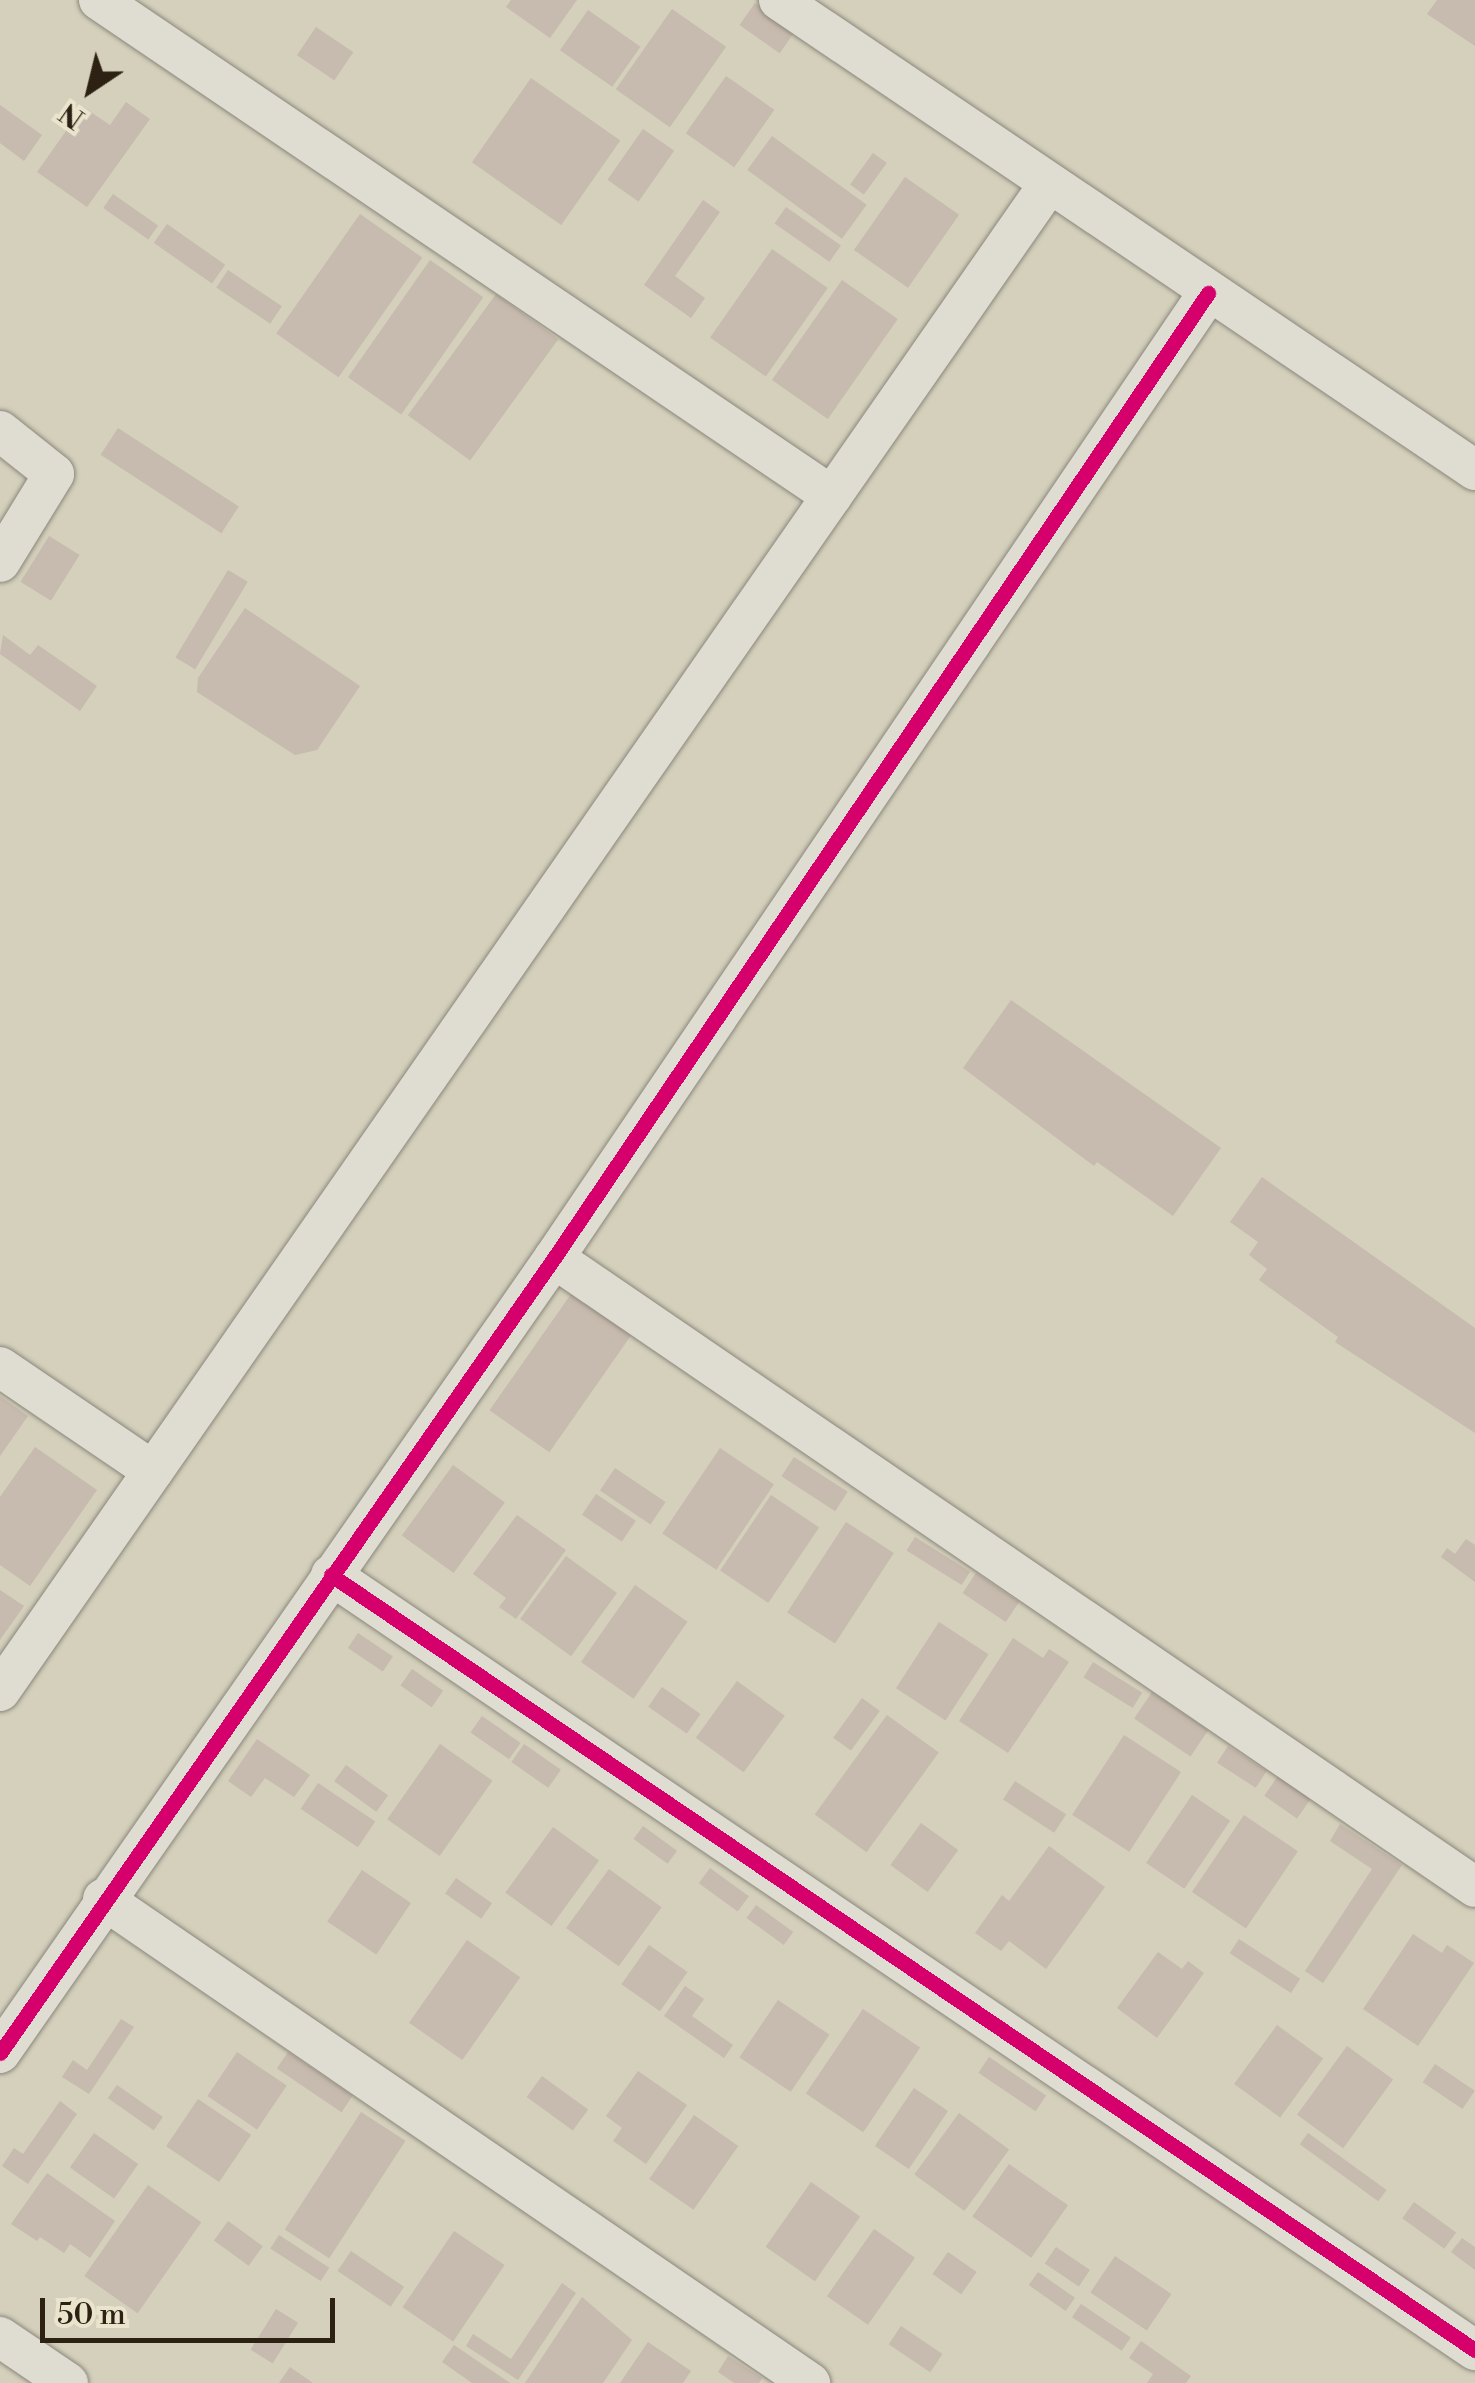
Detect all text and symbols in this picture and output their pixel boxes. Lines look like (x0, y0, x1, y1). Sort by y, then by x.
north arrow (40, 40, 140, 140)
text: N (53, 94, 92, 136)
scale bar (45, 2278, 340, 2340)
text: 50 m (57, 2296, 126, 2334)

